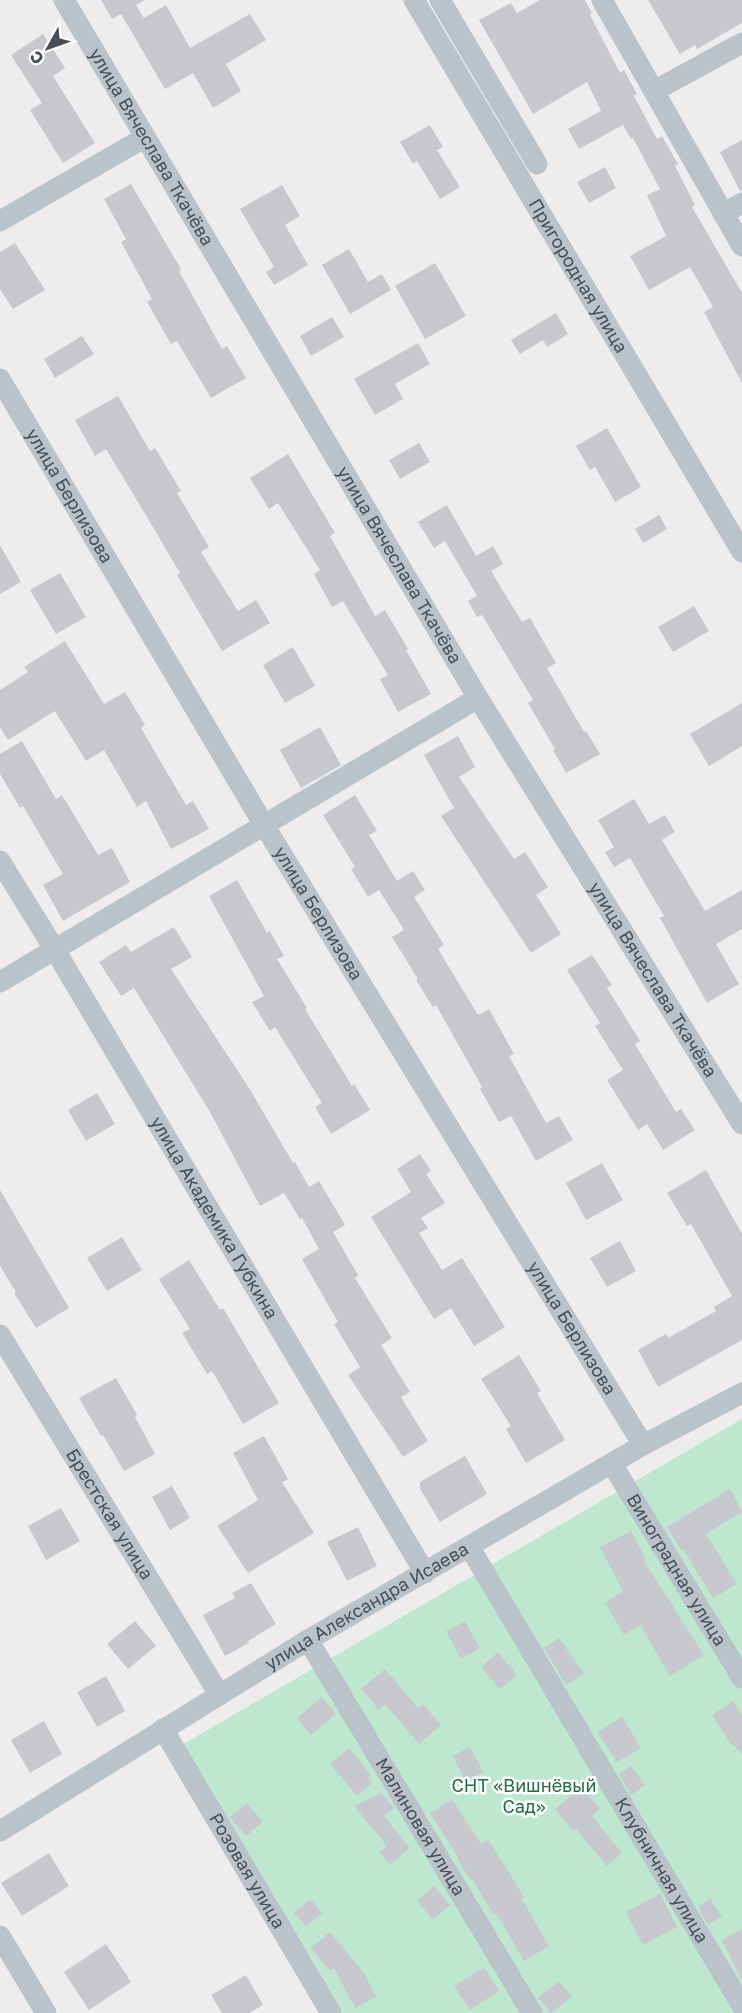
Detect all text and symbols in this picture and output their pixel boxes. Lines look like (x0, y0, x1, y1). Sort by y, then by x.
north arrow (18, 18, 78, 78)
street label: улица Вячеслава Ткачёва (85, 44, 219, 249)
text: С (25, 47, 48, 68)
street label: Пригородная улица (524, 194, 633, 357)
street label: улица Берлизова (22, 424, 118, 567)
street label: улица Вячеслава Ткачёва (333, 462, 467, 667)
street label: улица Берлизова (270, 842, 368, 984)
street label: улица Вячеслава Ткачёва (585, 877, 722, 1081)
street label: улица Академика Губкина (146, 1112, 283, 1322)
street label: улица Берлизова (523, 1257, 622, 1399)
street label: Брестская улица (62, 1444, 159, 1583)
street label: Виноградная улица (623, 1489, 732, 1650)
street label: улица Александра Исаева (260, 1537, 472, 1674)
street label: Малиновая улица (371, 1753, 471, 1899)
park label: СНТ «Вишнёвый Cад» (452, 1774, 596, 1817)
street label: Клубничная улица (611, 1793, 714, 1946)
street label: Розовая улица (205, 1809, 291, 1932)

